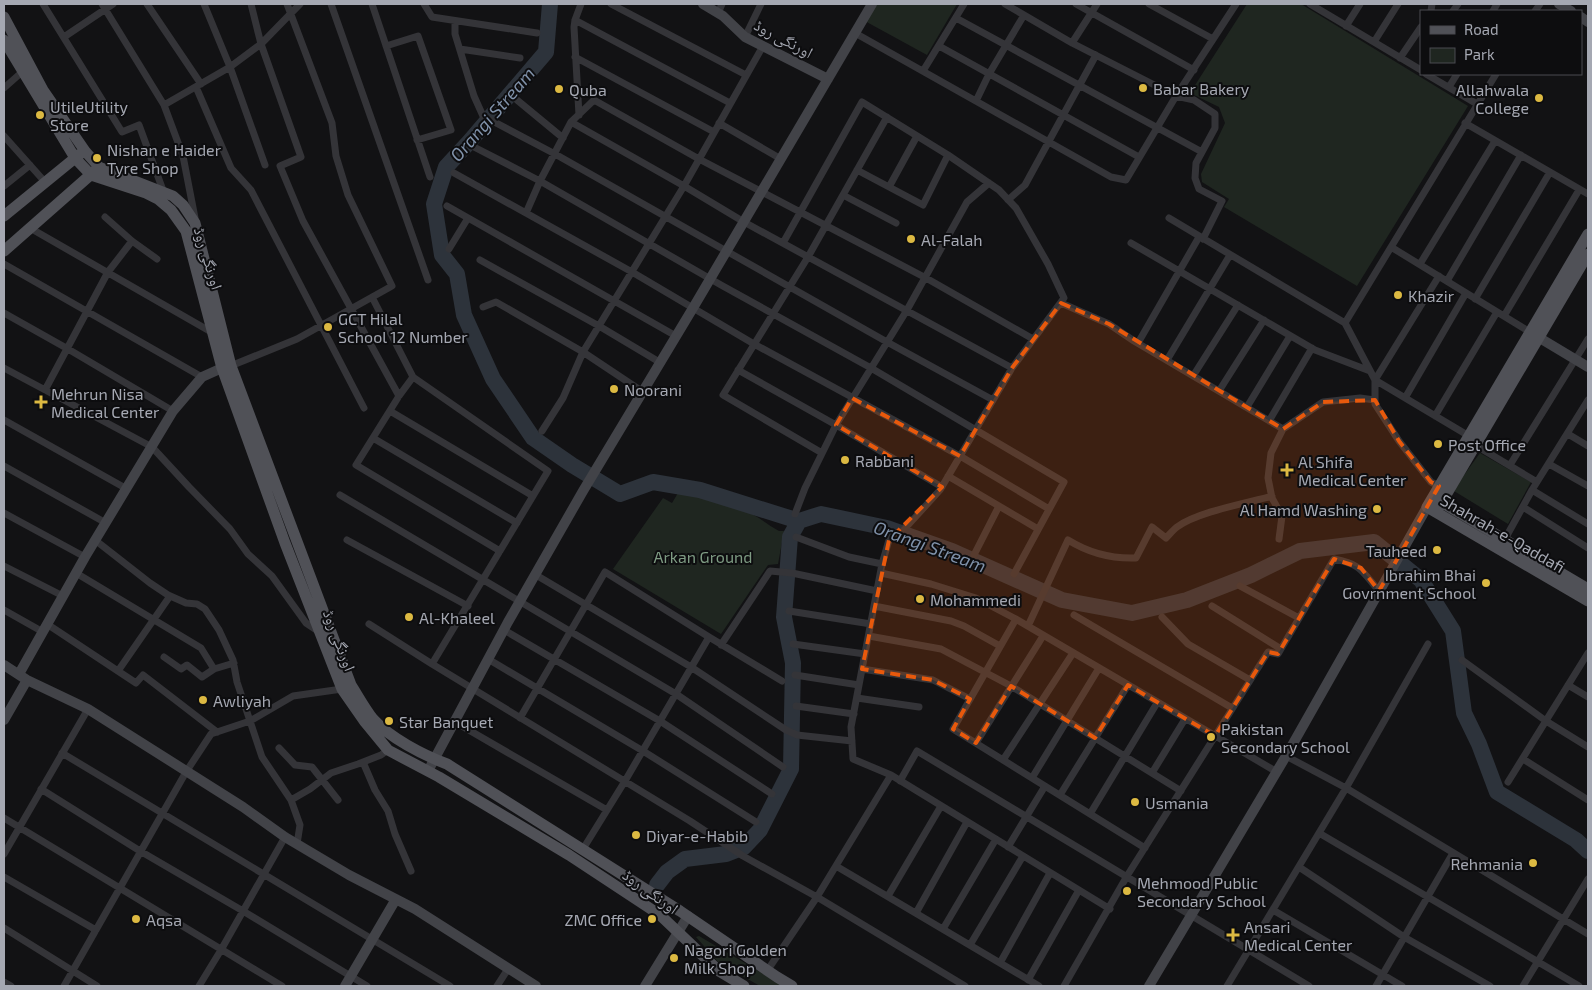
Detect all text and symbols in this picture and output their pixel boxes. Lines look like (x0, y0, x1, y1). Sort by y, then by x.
legend (1420, 10, 1582, 75)
street label: اورنگی روڈ (750, 15, 817, 63)
text: Road (1464, 20, 1499, 38)
text: Park (1464, 45, 1495, 63)
water label: Orangi Stream (445, 62, 539, 166)
place label: Babar Bakery (1153, 79, 1250, 98)
place label: Quba (569, 80, 607, 100)
place label: Allahwala College (1456, 80, 1529, 117)
marker: Babar Bakery (1137, 82, 1149, 94)
marker: Quba (553, 83, 565, 95)
marker: Allahwala College (1533, 92, 1545, 104)
place label: UtileUtility Store (50, 97, 129, 134)
marker: UtileUtility Store (34, 109, 46, 121)
place label: Nishan e Haider Tyre Shop (107, 140, 222, 177)
marker: Nishan e Haider Tyre Shop (91, 152, 103, 164)
street label: اورنگی روڈ (189, 225, 227, 292)
place label: Al-Falah (921, 230, 982, 249)
marker: Al-Falah (905, 233, 917, 245)
place label: Khazir (1408, 286, 1455, 305)
marker: Khazir (1392, 289, 1404, 301)
place label: GCT Hilal School 12 Number (338, 309, 468, 346)
marker: GCT Hilal School 12 Number (322, 321, 334, 333)
place label: Noorani (624, 380, 682, 399)
marker: Noorani (608, 383, 620, 395)
place label: Mehrun Nisa Medical Center (51, 384, 160, 421)
marker: Mehrun Nisa Medical Center (35, 396, 47, 408)
place label: Post Office (1448, 435, 1526, 454)
marker: Post Office (1432, 438, 1444, 450)
place label: Rabbani (855, 451, 914, 470)
place label: Al Shifa Medical Center (1298, 452, 1407, 489)
marker: Rabbani (839, 454, 851, 466)
marker: Al Shifa Medical Center (1280, 463, 1294, 477)
street label: Shahrah-e-Qaddafi (1437, 490, 1568, 577)
place label: Al Hamd Washing (1240, 500, 1367, 519)
marker: Al Hamd Washing (1371, 503, 1383, 515)
water label: Orangi Stream (871, 515, 989, 577)
place label: Tauheed (1366, 541, 1427, 560)
marker: Tauheed (1431, 544, 1443, 556)
park label: Arkan Ground (653, 547, 753, 566)
place label: Ibrahim Bhai Govrnment School (1342, 565, 1476, 602)
marker: Ibrahim Bhai Govrnment School (1480, 577, 1492, 589)
place label: Mohammedi (930, 590, 1021, 609)
marker: Mohammedi (914, 593, 926, 605)
street label: اورنگی روڈ (318, 607, 360, 674)
place label: Al-Khaleel (419, 608, 495, 627)
marker: Al-Khaleel (403, 611, 415, 623)
place label: Awliyah (213, 691, 271, 710)
marker: Awliyah (197, 694, 209, 706)
place label: Star Banquet (399, 712, 493, 731)
marker: Star Banquet (383, 715, 395, 727)
place label: Pakistan Secondary School (1221, 719, 1350, 756)
marker: Pakistan Secondary School (1205, 731, 1217, 743)
place label: Usmania (1145, 793, 1209, 812)
marker: Usmania (1129, 796, 1141, 808)
place label: Diyar-e-Habib (646, 826, 748, 845)
marker: Diyar-e-Habib (630, 829, 642, 841)
place label: Rehmania (1450, 854, 1523, 873)
marker: Rehmania (1527, 857, 1539, 869)
street label: اورنگی روڈ (618, 864, 683, 919)
place label: Mehmood Public Secondary School (1137, 873, 1266, 910)
marker: Mehmood Public Secondary School (1121, 885, 1133, 897)
place label: Aqsa (146, 910, 182, 929)
place label: ZMC Office (564, 910, 642, 929)
marker: Aqsa (130, 913, 142, 925)
marker: ZMC Office (646, 913, 658, 925)
place label: Ansari Medical Center (1244, 917, 1353, 954)
marker: Ansari Medical Center (1226, 928, 1240, 942)
place label: Nagori Golden Milk Shop (684, 940, 787, 977)
marker: Nagori Golden Milk Shop (668, 952, 680, 964)

